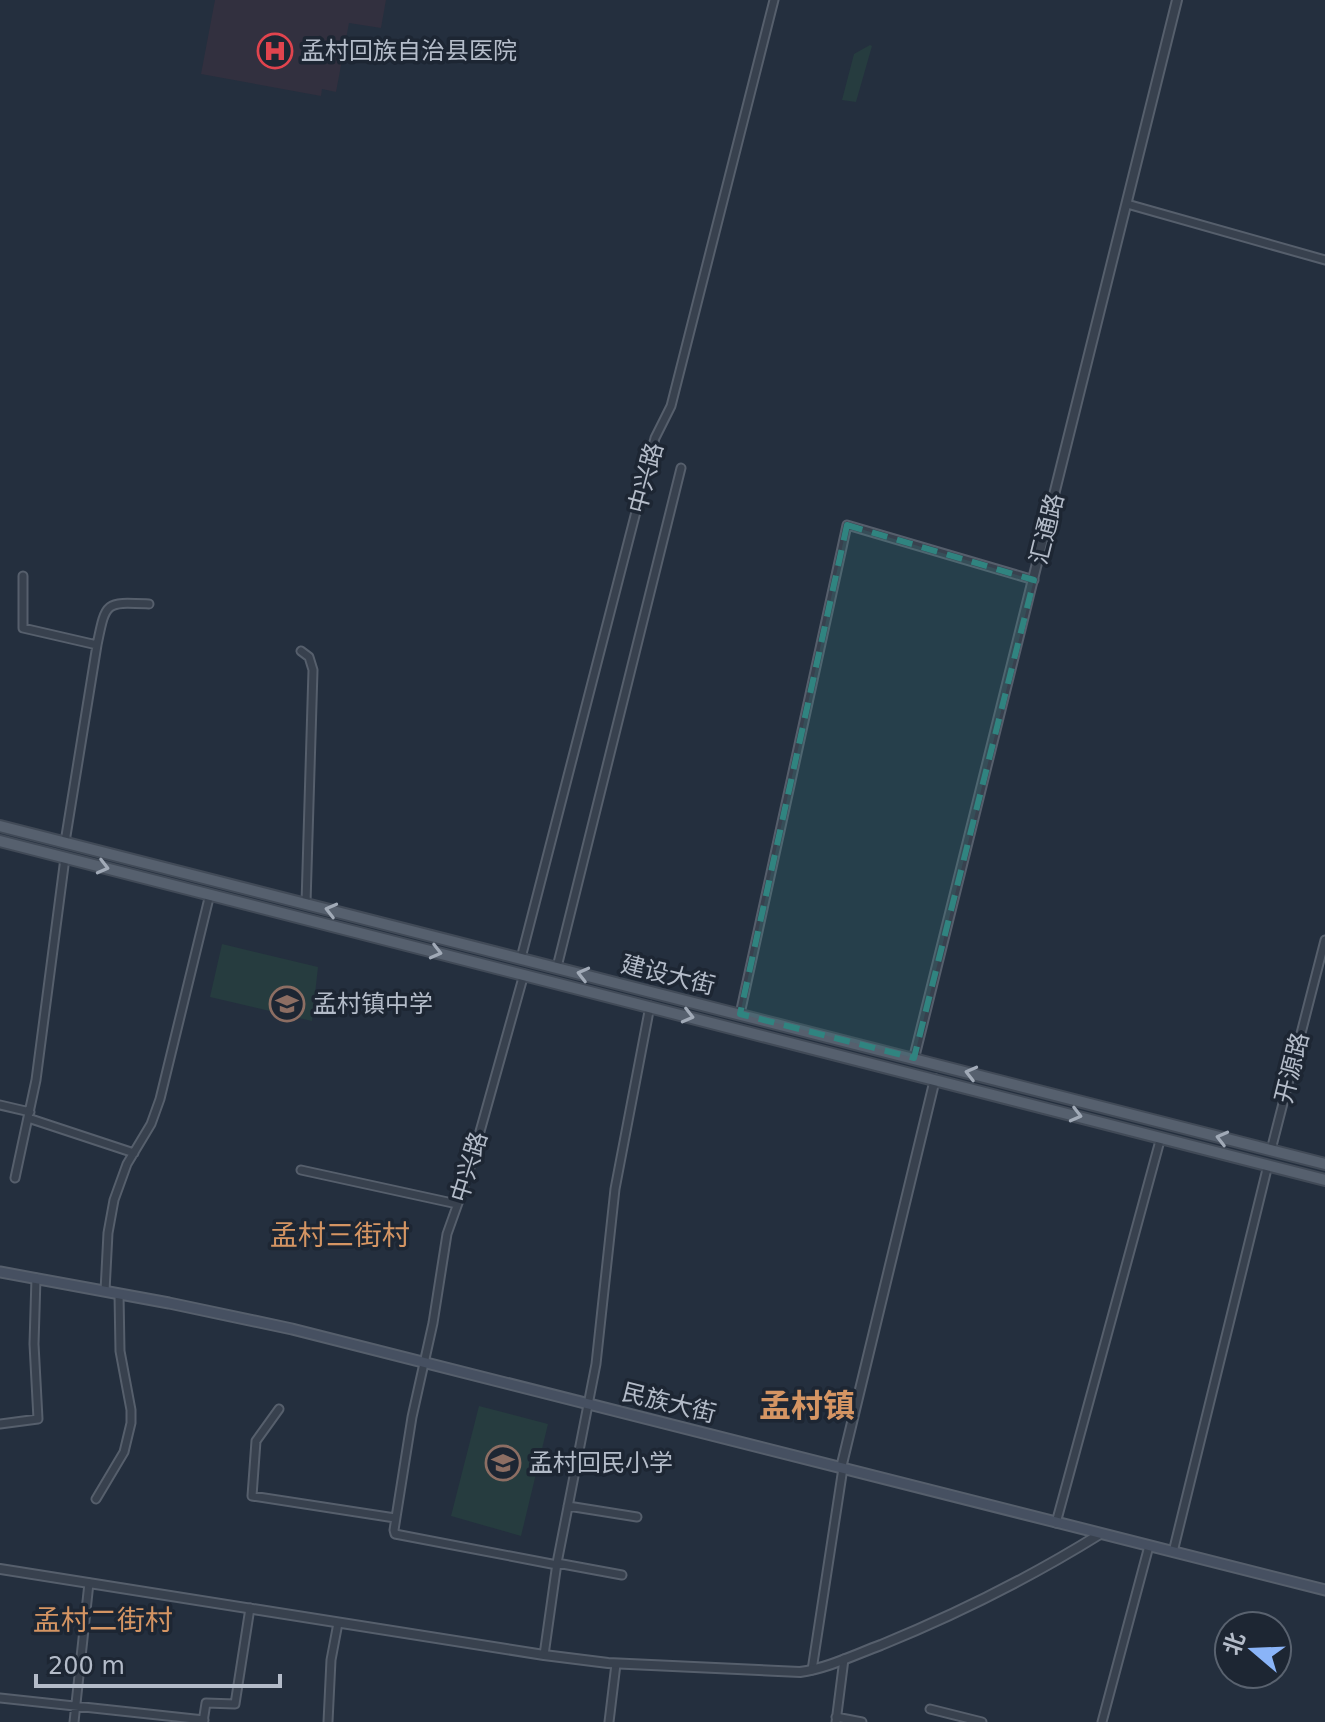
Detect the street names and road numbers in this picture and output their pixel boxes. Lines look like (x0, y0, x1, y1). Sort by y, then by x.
street label: 中兴路 (623, 440, 669, 516)
street label: 汇通路 (1025, 491, 1069, 567)
street label: 建设大街 (618, 950, 718, 1000)
street label: 开源路 (1270, 1030, 1314, 1106)
street label: 中兴路 (445, 1128, 493, 1206)
street label: 民族大街 (619, 1378, 719, 1428)

